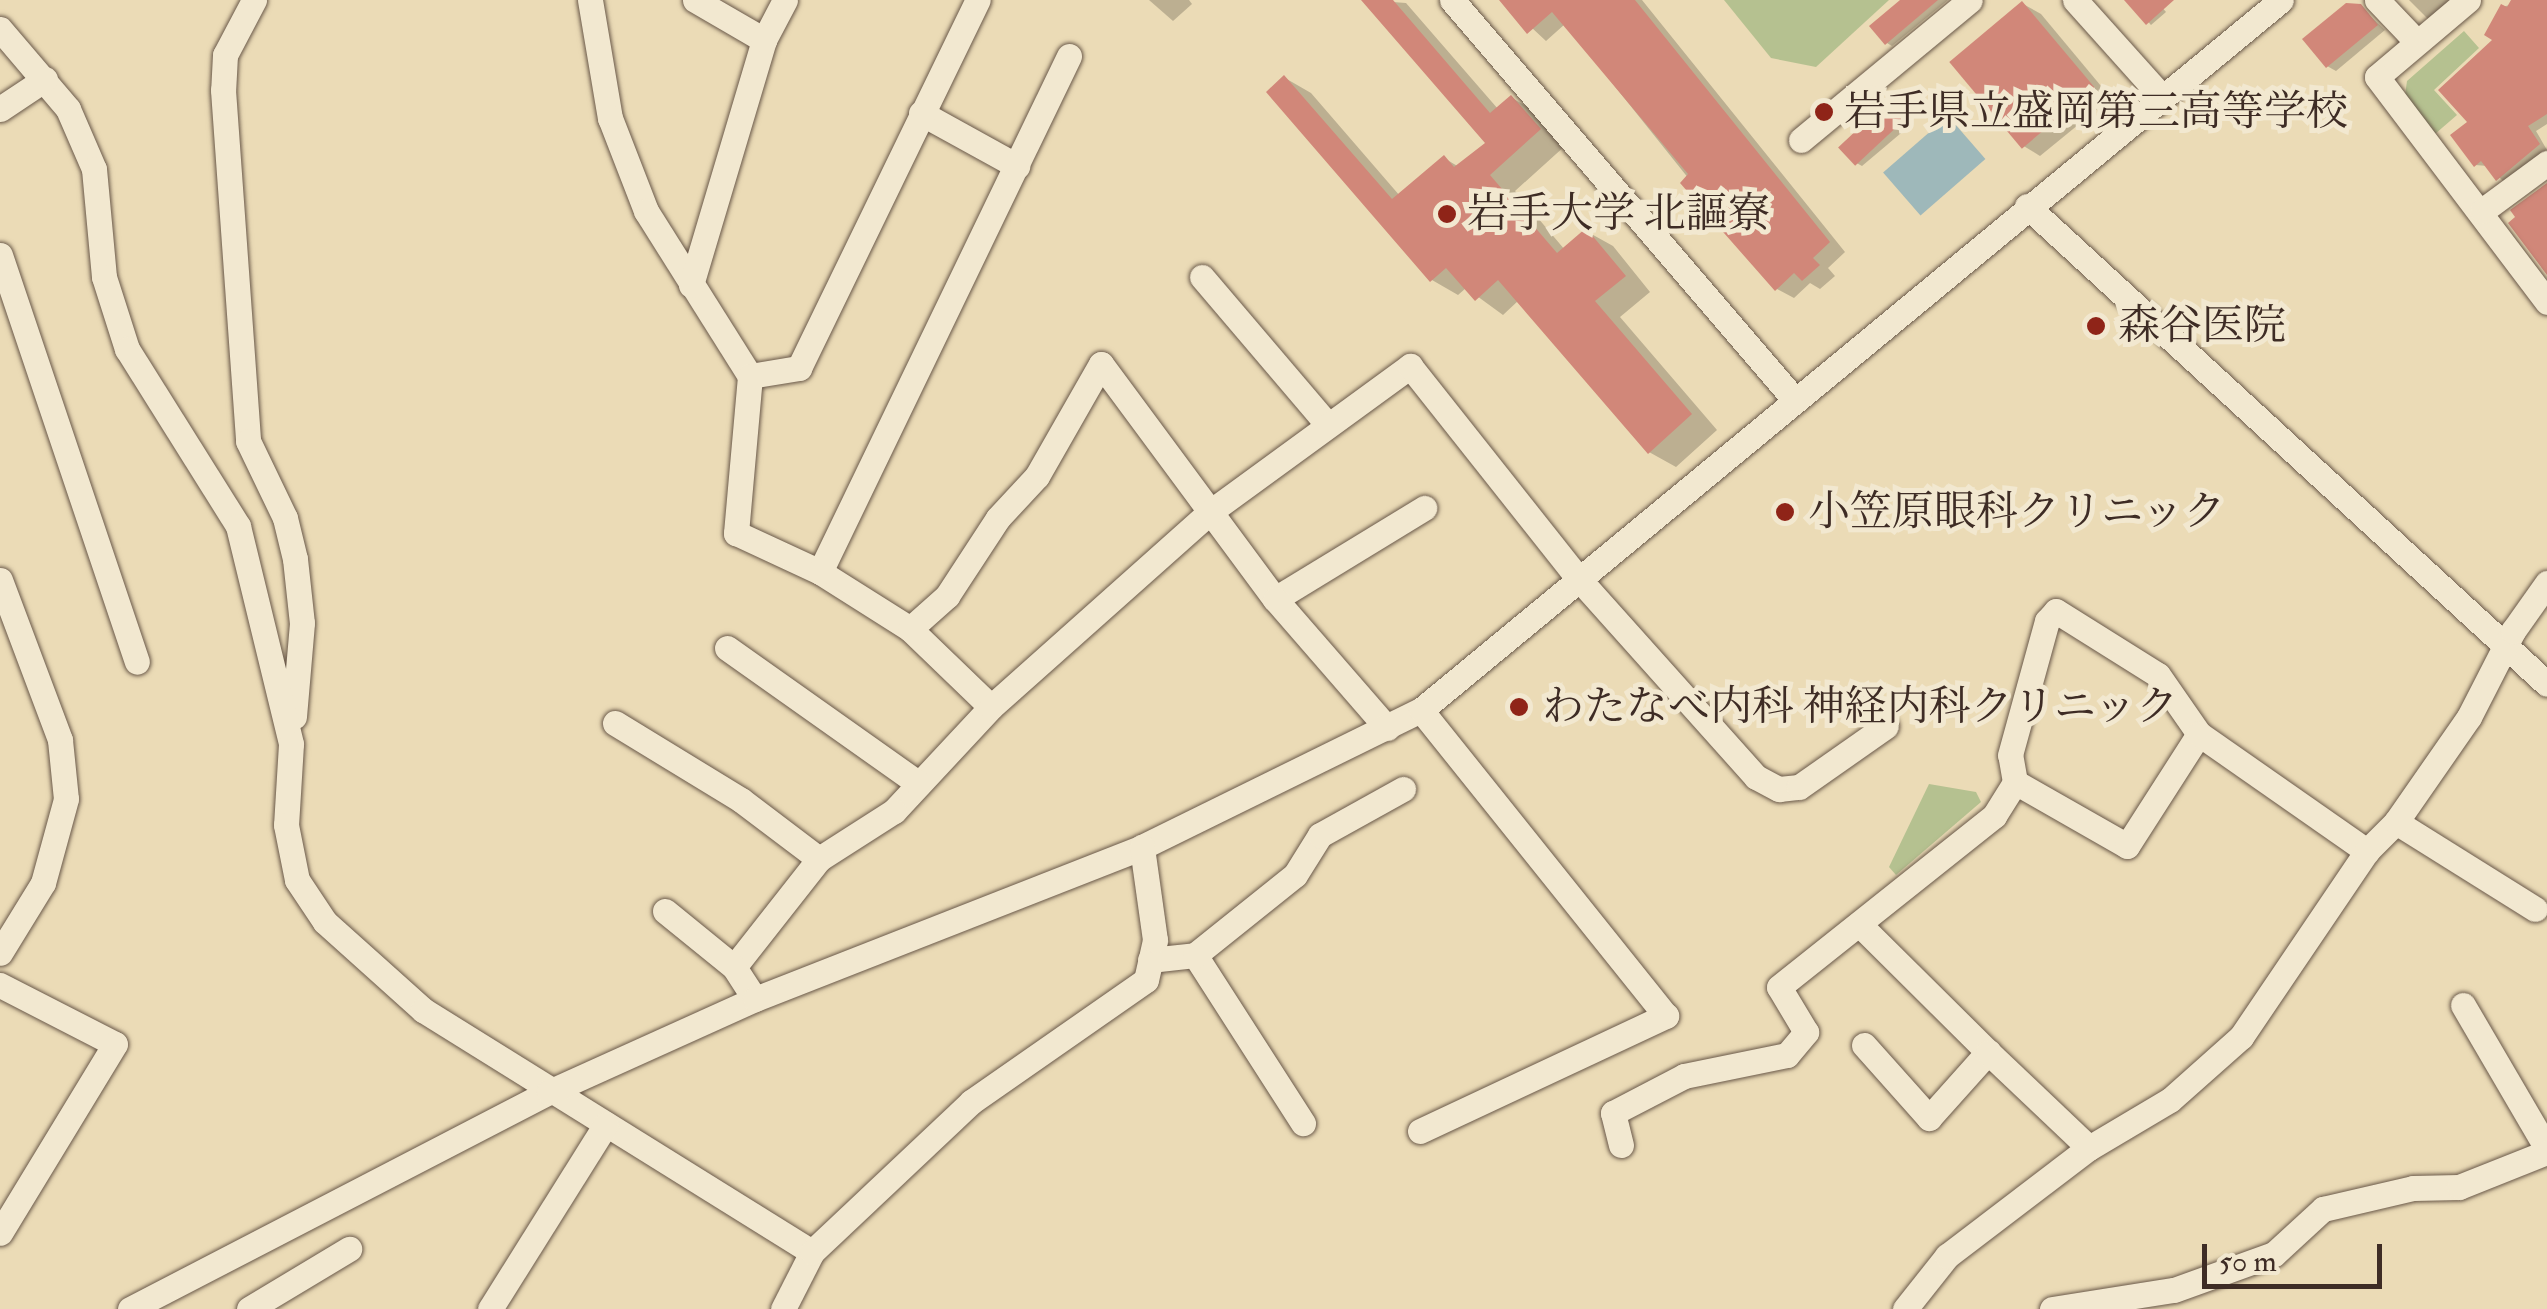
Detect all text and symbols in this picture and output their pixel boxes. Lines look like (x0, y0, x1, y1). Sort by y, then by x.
place label: 岩手県立盛岡第三高等学校 (1844, 87, 2348, 137)
marker: 岩手県立盛岡第三高等学校 (1813, 101, 1835, 123)
place label: 岩手大学 北謳寮 (1467, 189, 1770, 239)
marker: 岩手大学 北謳寮 (1436, 203, 1458, 225)
place label: 森谷医院 (2118, 301, 2286, 351)
marker: 森谷医院 (2083, 313, 2109, 339)
place label: 小笠原眼科クリニック (1808, 487, 2228, 537)
marker: 小笠原眼科クリニック (1772, 499, 1798, 525)
place label: わたなべ内科 神経内科クリニック (1542, 682, 2181, 732)
marker: わたなべ内科 神経内科クリニック (1506, 694, 1532, 720)
scale bar (2207, 1224, 2387, 1286)
text: 50 m (2219, 1243, 2277, 1280)

